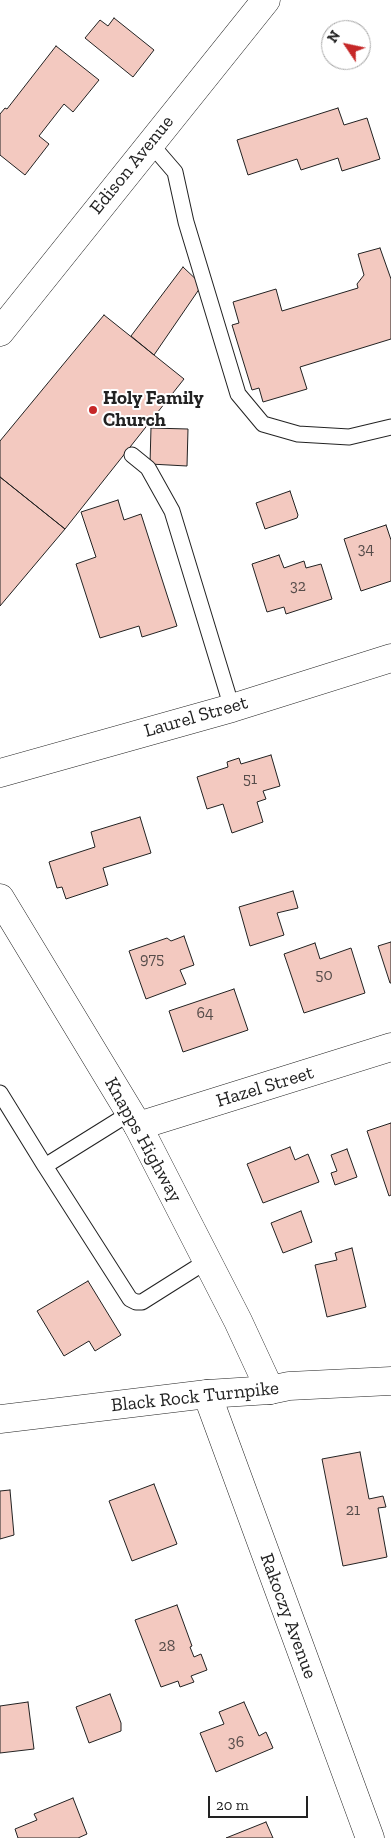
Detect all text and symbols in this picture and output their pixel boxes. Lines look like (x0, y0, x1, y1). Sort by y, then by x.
north arrow (321, 20, 371, 70)
text: N (324, 28, 344, 46)
street label: Edison Avenue (85, 111, 179, 219)
place label: Holy Family Church (103, 388, 204, 432)
marker: Holy Family Church (87, 404, 99, 416)
house number: 34 (358, 539, 374, 559)
house number: 32 (290, 576, 306, 596)
street label: Laurel Street (142, 691, 250, 743)
house number: 51 (243, 769, 257, 789)
house number: 975 (140, 949, 164, 969)
house number: 50 (315, 965, 333, 985)
house number: 64 (196, 1003, 214, 1023)
street label: Hazel Street (214, 1061, 316, 1113)
street label: Knapps Highway (99, 1074, 187, 1206)
street label: Black Rock Turnpike (110, 1377, 280, 1417)
house number: 21 (346, 1500, 360, 1520)
street label: Rakoczy Avenue (255, 1550, 321, 1682)
house number: 28 (159, 1636, 175, 1656)
house number: 36 (228, 1732, 244, 1752)
scale bar (211, 1786, 311, 1818)
text: 20 m (216, 1796, 249, 1814)

